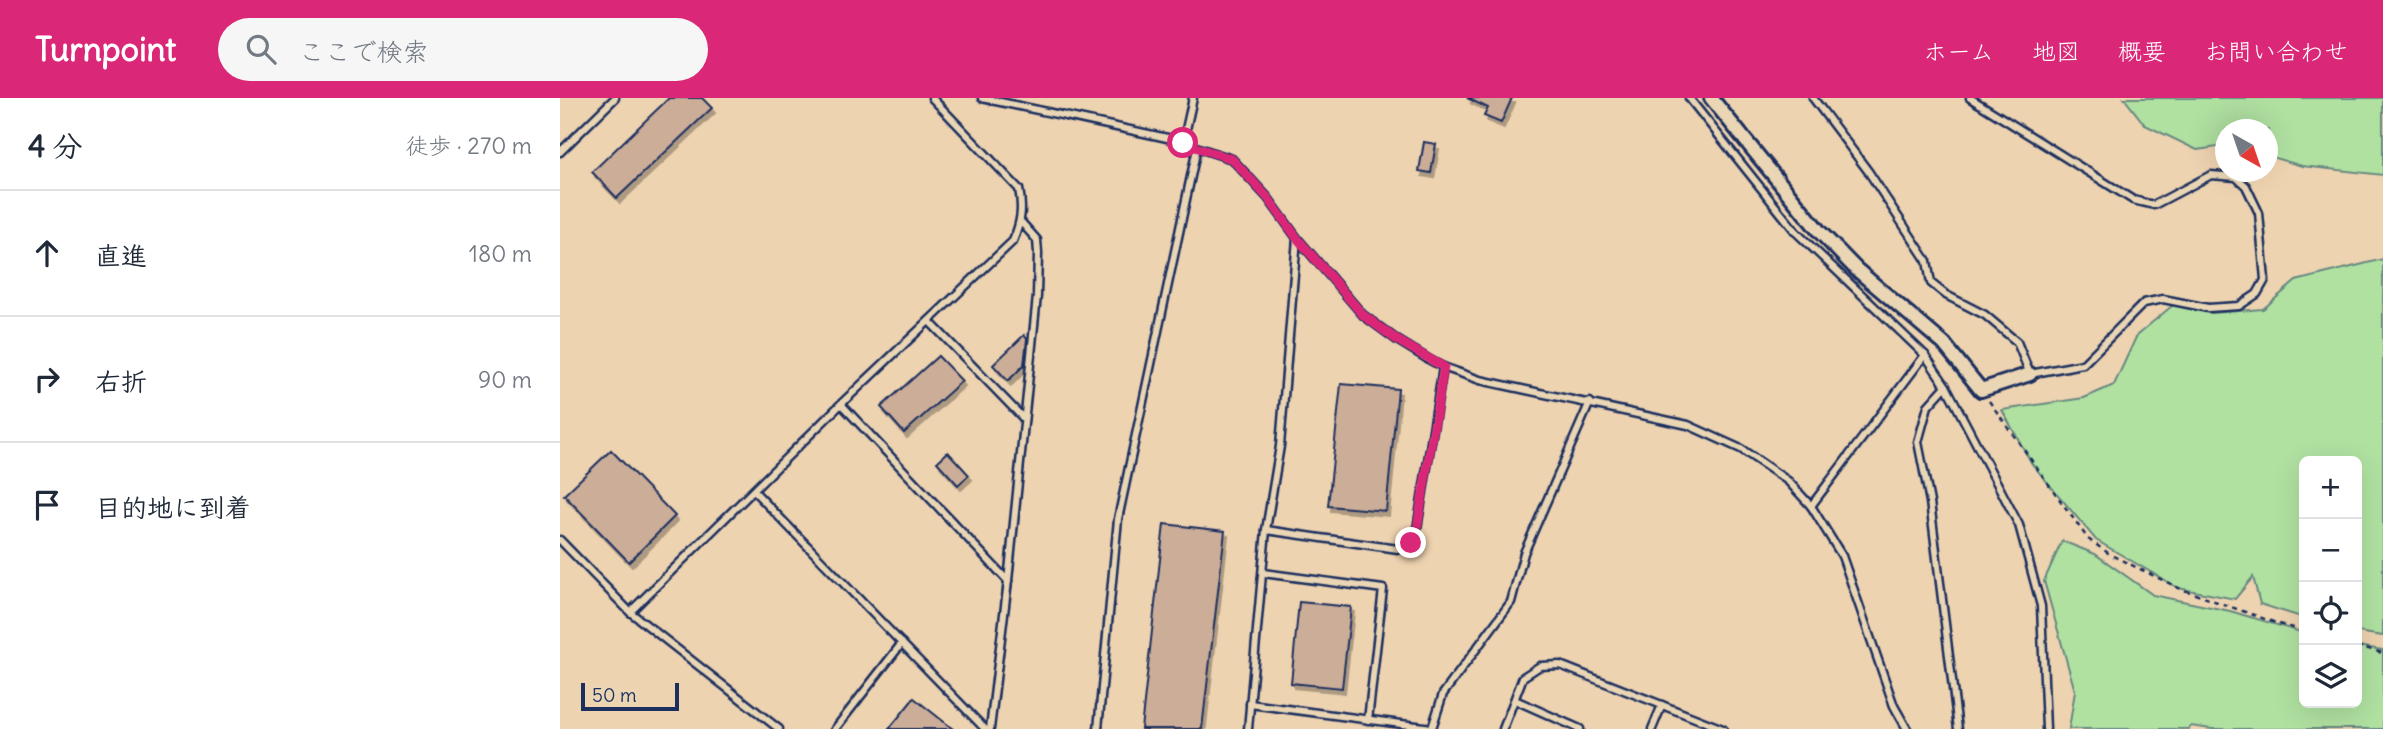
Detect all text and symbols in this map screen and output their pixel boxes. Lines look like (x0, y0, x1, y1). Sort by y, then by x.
search box (218, 18, 708, 81)
text: Turnpoint (35, 28, 176, 70)
icon: search (242, 30, 280, 68)
text: ここで検索 (298, 35, 429, 68)
text: ホーム (1923, 36, 1994, 66)
text: 地図 (2032, 36, 2080, 66)
text: 概要 (2118, 36, 2166, 66)
text: お問い合わせ (2204, 36, 2348, 66)
north arrow (2215, 119, 2278, 182)
text: 4 分 (28, 127, 82, 165)
route start (1167, 127, 1198, 158)
text: 徒歩 · 270 m (405, 131, 532, 160)
icon: ahead (28, 234, 66, 272)
text: 直進 (95, 239, 147, 272)
text: 180 m (469, 239, 532, 268)
icon: right (28, 360, 66, 398)
text: 右折 (95, 365, 147, 398)
text: 90 m (478, 365, 532, 394)
map controls (2299, 456, 2362, 708)
button: + (2299, 456, 2362, 519)
icon: arrive (28, 486, 66, 524)
text: 目的地に到着 (95, 491, 251, 524)
button: − (2299, 519, 2362, 582)
route end (1395, 527, 1426, 558)
button: locate (2299, 582, 2362, 645)
button: layers (2299, 645, 2362, 708)
scale bar (581, 680, 679, 712)
text: 50 m (592, 683, 637, 707)

